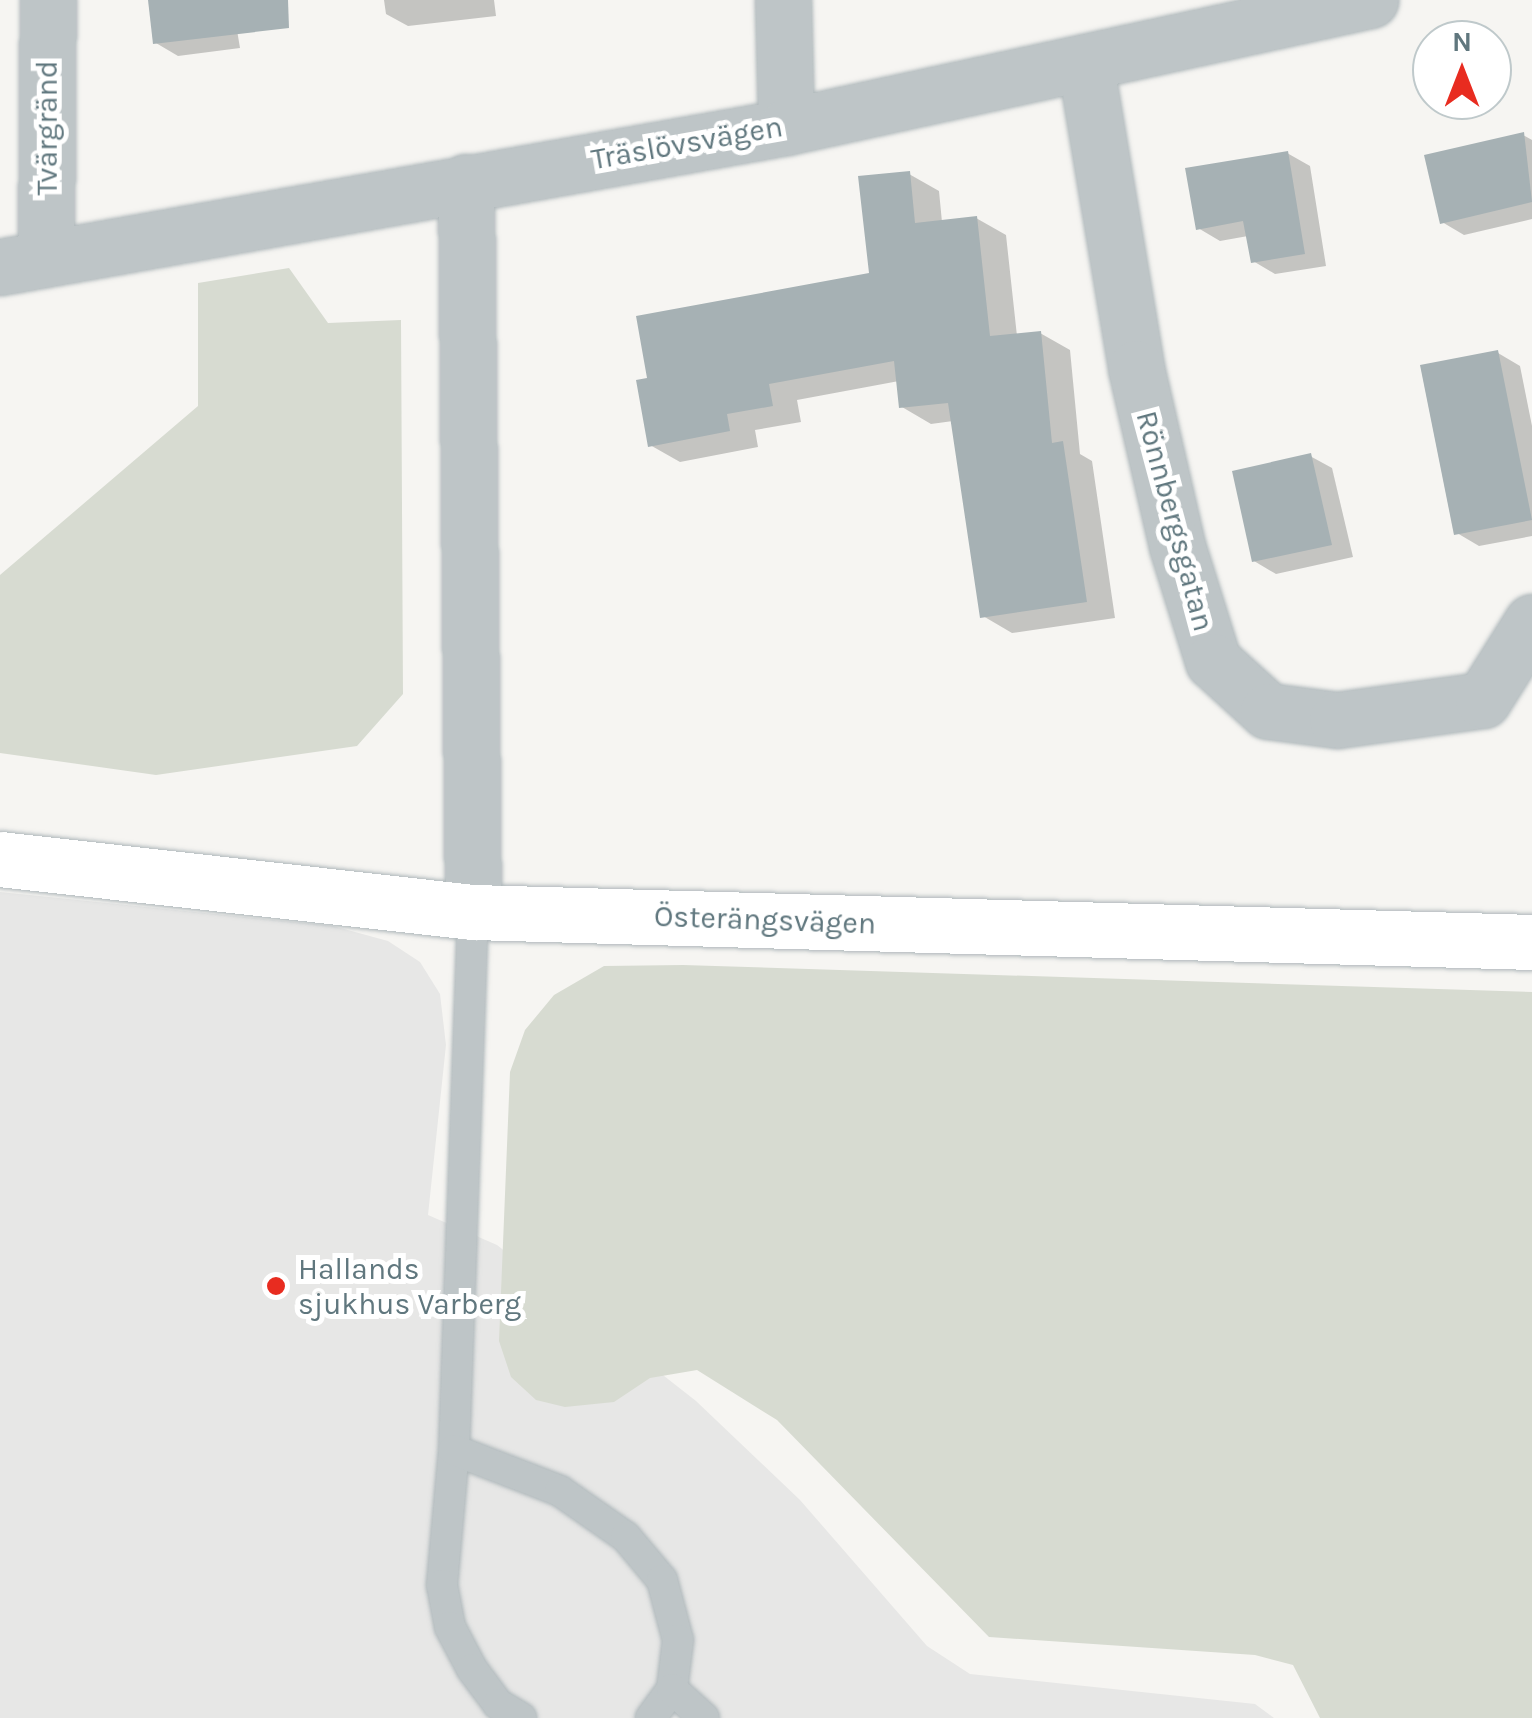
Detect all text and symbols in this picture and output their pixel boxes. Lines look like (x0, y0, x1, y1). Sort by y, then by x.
north arrow (1412, 20, 1512, 120)
text: N (1452, 25, 1472, 58)
street label: Tvärgränd (29, 61, 65, 195)
street label: Träslövsvägen (589, 108, 785, 178)
street label: Rönnbergsgatan (1128, 407, 1222, 635)
street label: Österängsvägen (653, 898, 877, 942)
place label: Hallands sjukhus Varberg (298, 1251, 521, 1322)
marker: Hallands sjukhus Varberg (263, 1273, 289, 1299)

